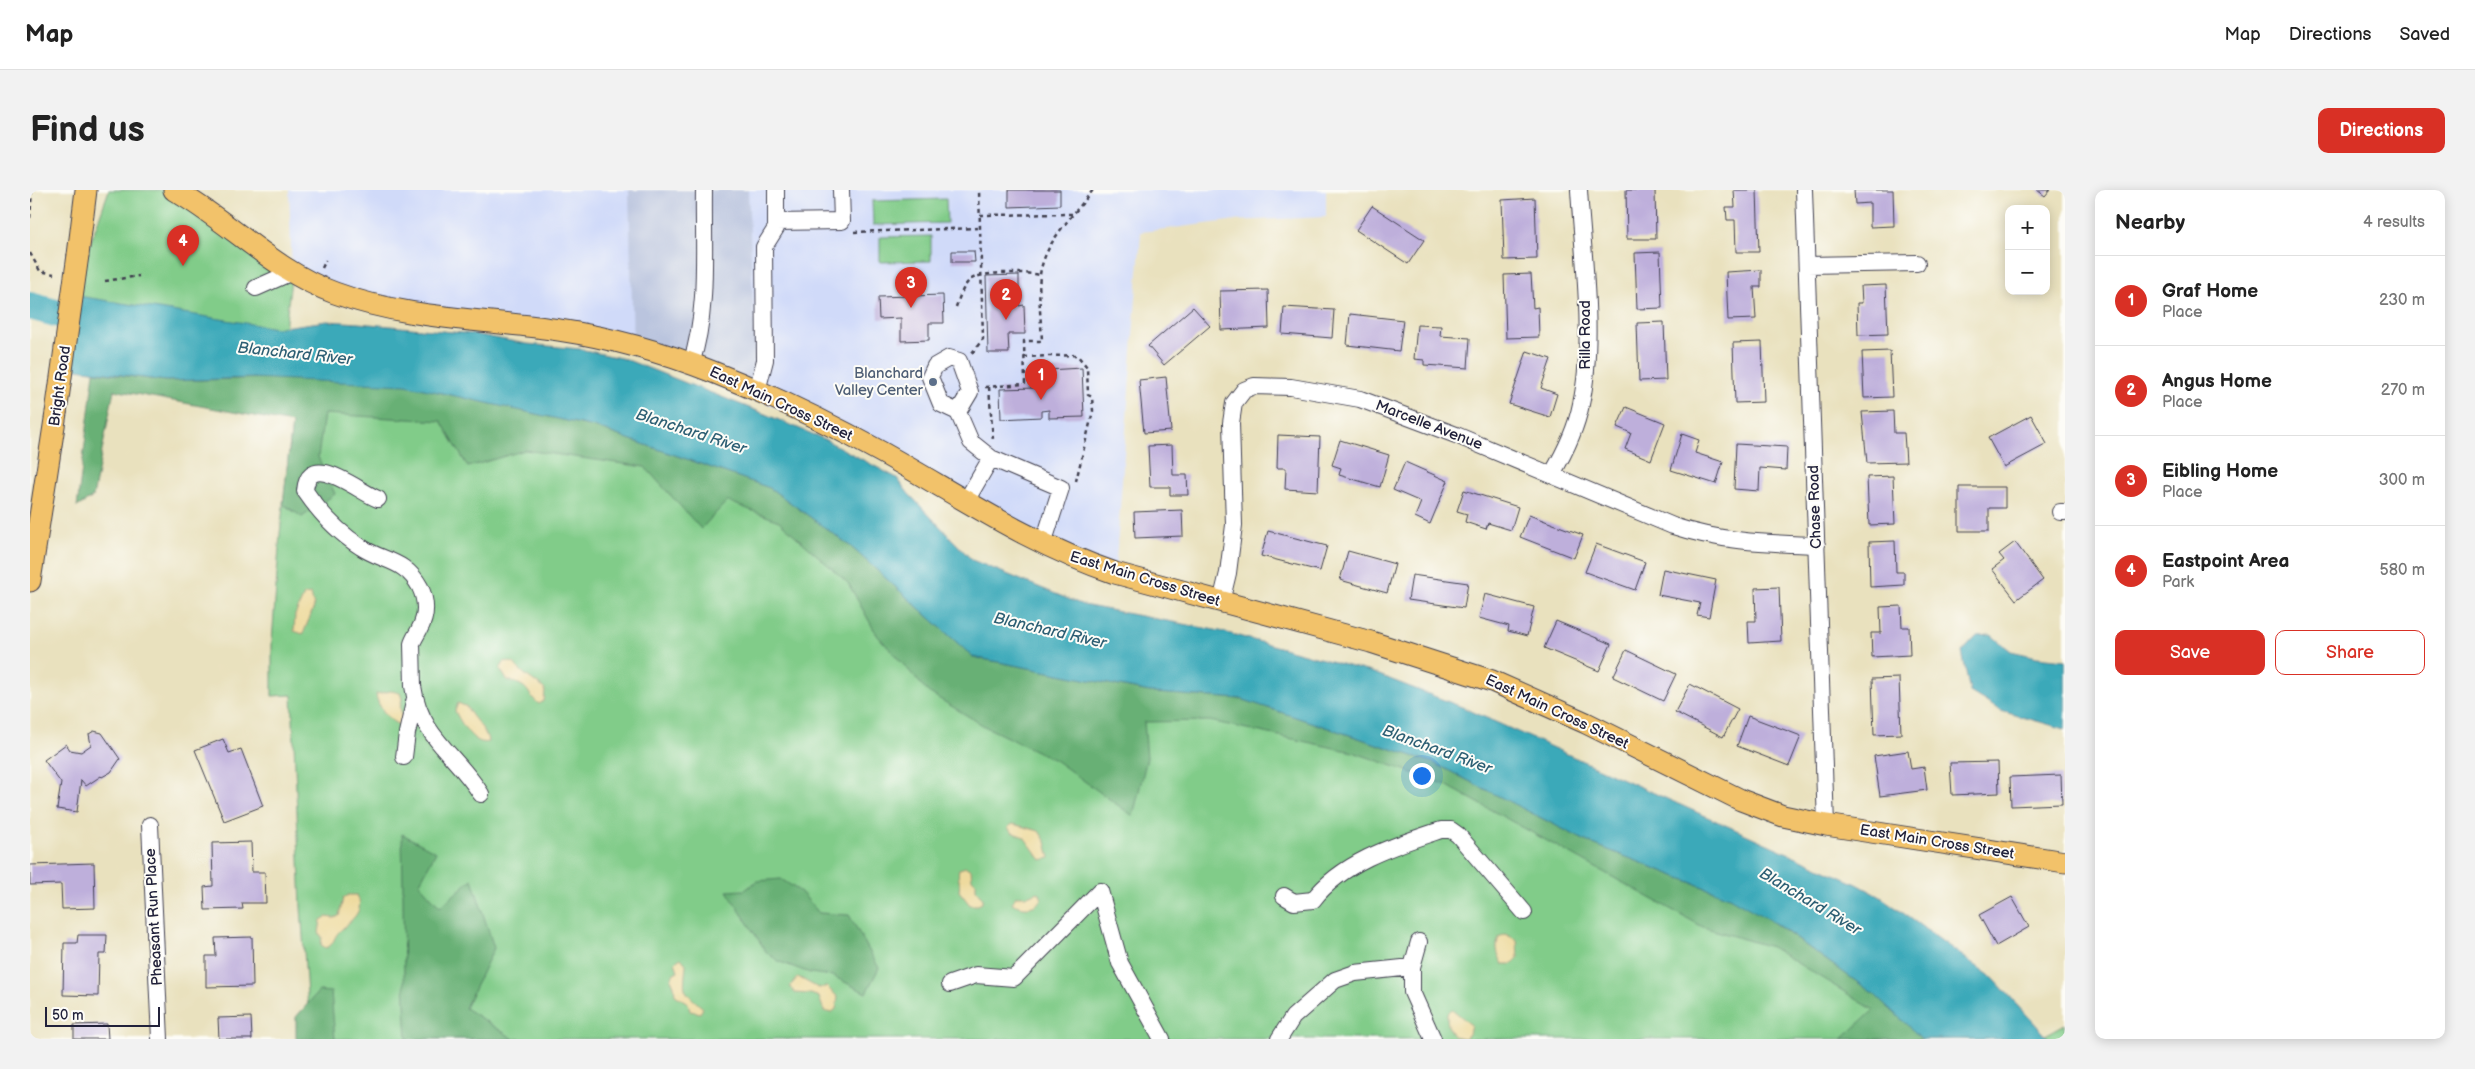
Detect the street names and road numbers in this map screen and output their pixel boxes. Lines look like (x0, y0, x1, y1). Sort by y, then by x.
street label: Rilla Road (1576, 300, 1595, 370)
street label: Bright Road (45, 345, 75, 427)
street label: East Main Cross Street (706, 362, 856, 446)
street label: Marcelle Avenue (1373, 396, 1485, 454)
street label: Chase Road (1804, 465, 1826, 549)
street label: East Main Cross Street (1068, 547, 1223, 611)
street label: East Main Cross Street (1482, 670, 1632, 754)
street label: East Main Cross Street (1858, 820, 2016, 864)
street label: Pheasant Run Place (141, 848, 167, 986)

